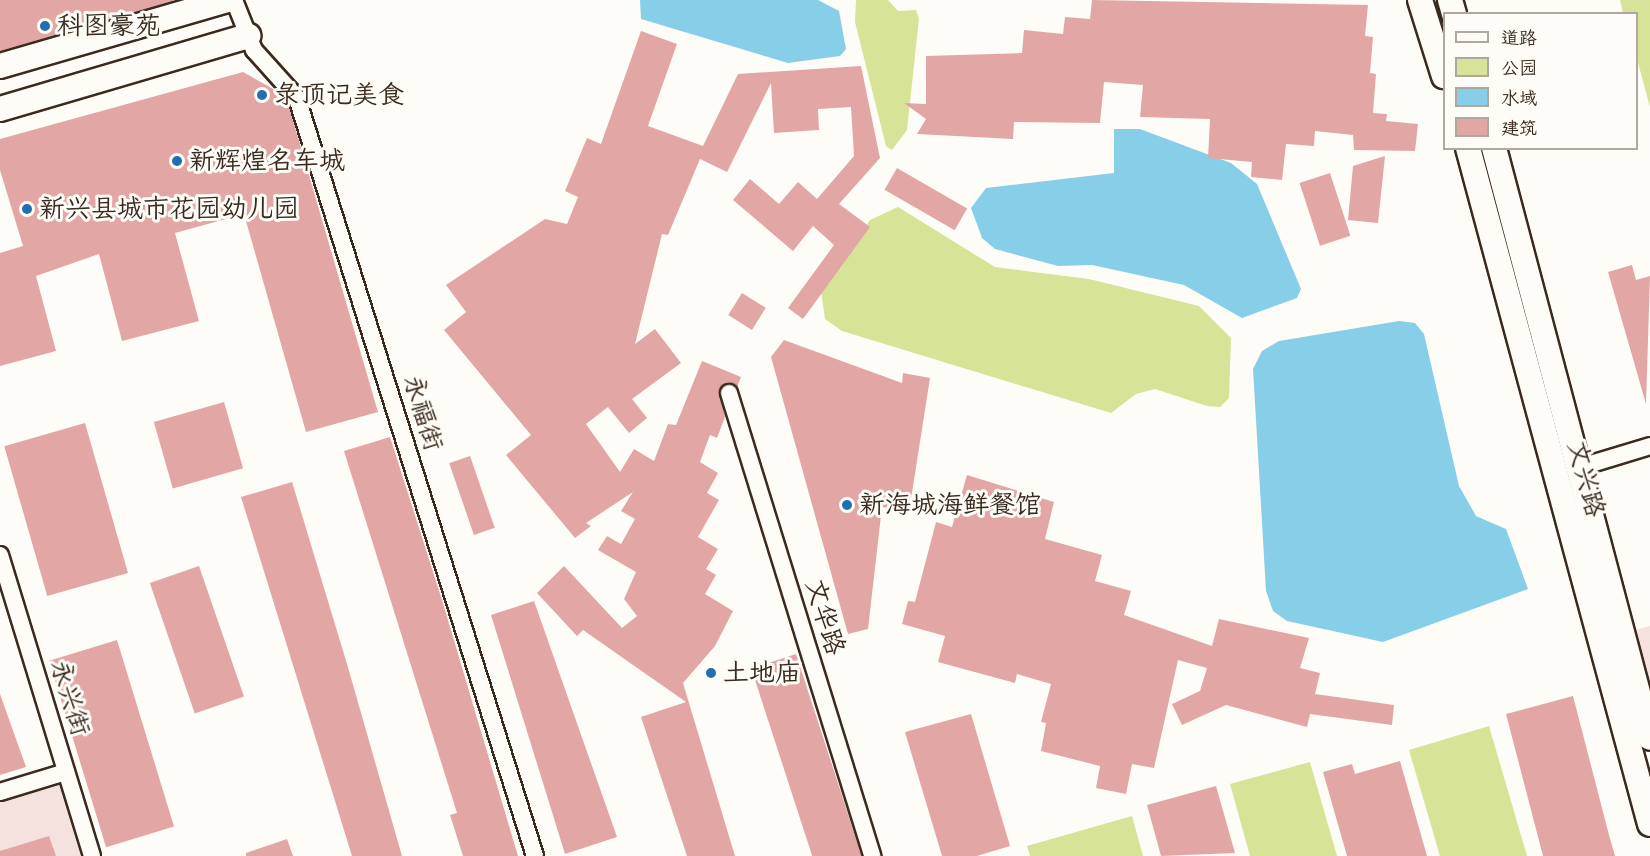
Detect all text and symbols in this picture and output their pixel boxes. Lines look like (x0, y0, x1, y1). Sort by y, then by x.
place label: 科图豪苑 (57, 10, 161, 42)
legend (1443, 12, 1638, 150)
marker: 科图豪苑 (38, 19, 52, 33)
text: 道路 (1501, 27, 1537, 49)
text: 公园 (1501, 57, 1537, 79)
place label: 录顶记美食 (274, 79, 404, 111)
text: 水域 (1501, 87, 1537, 109)
marker: 录顶记美食 (255, 88, 269, 102)
text: 建筑 (1501, 117, 1537, 139)
place label: 新辉煌名车城 (189, 145, 345, 177)
marker: 新辉煌名车城 (170, 154, 184, 168)
place label: 新兴县城市花园幼儿园 (39, 193, 299, 225)
marker: 新兴县城市花园幼儿园 (20, 202, 34, 216)
street label: 永福街 (397, 371, 449, 455)
street label: 文兴路 (1561, 437, 1611, 521)
place label: 新海城海鲜餐馆 (859, 489, 1041, 521)
marker: 新海城海鲜餐馆 (840, 498, 854, 512)
street label: 文华路 (799, 575, 851, 659)
street label: 永兴街 (44, 656, 96, 740)
place label: 土地庙 (723, 657, 801, 689)
marker: 土地庙 (704, 666, 718, 680)

